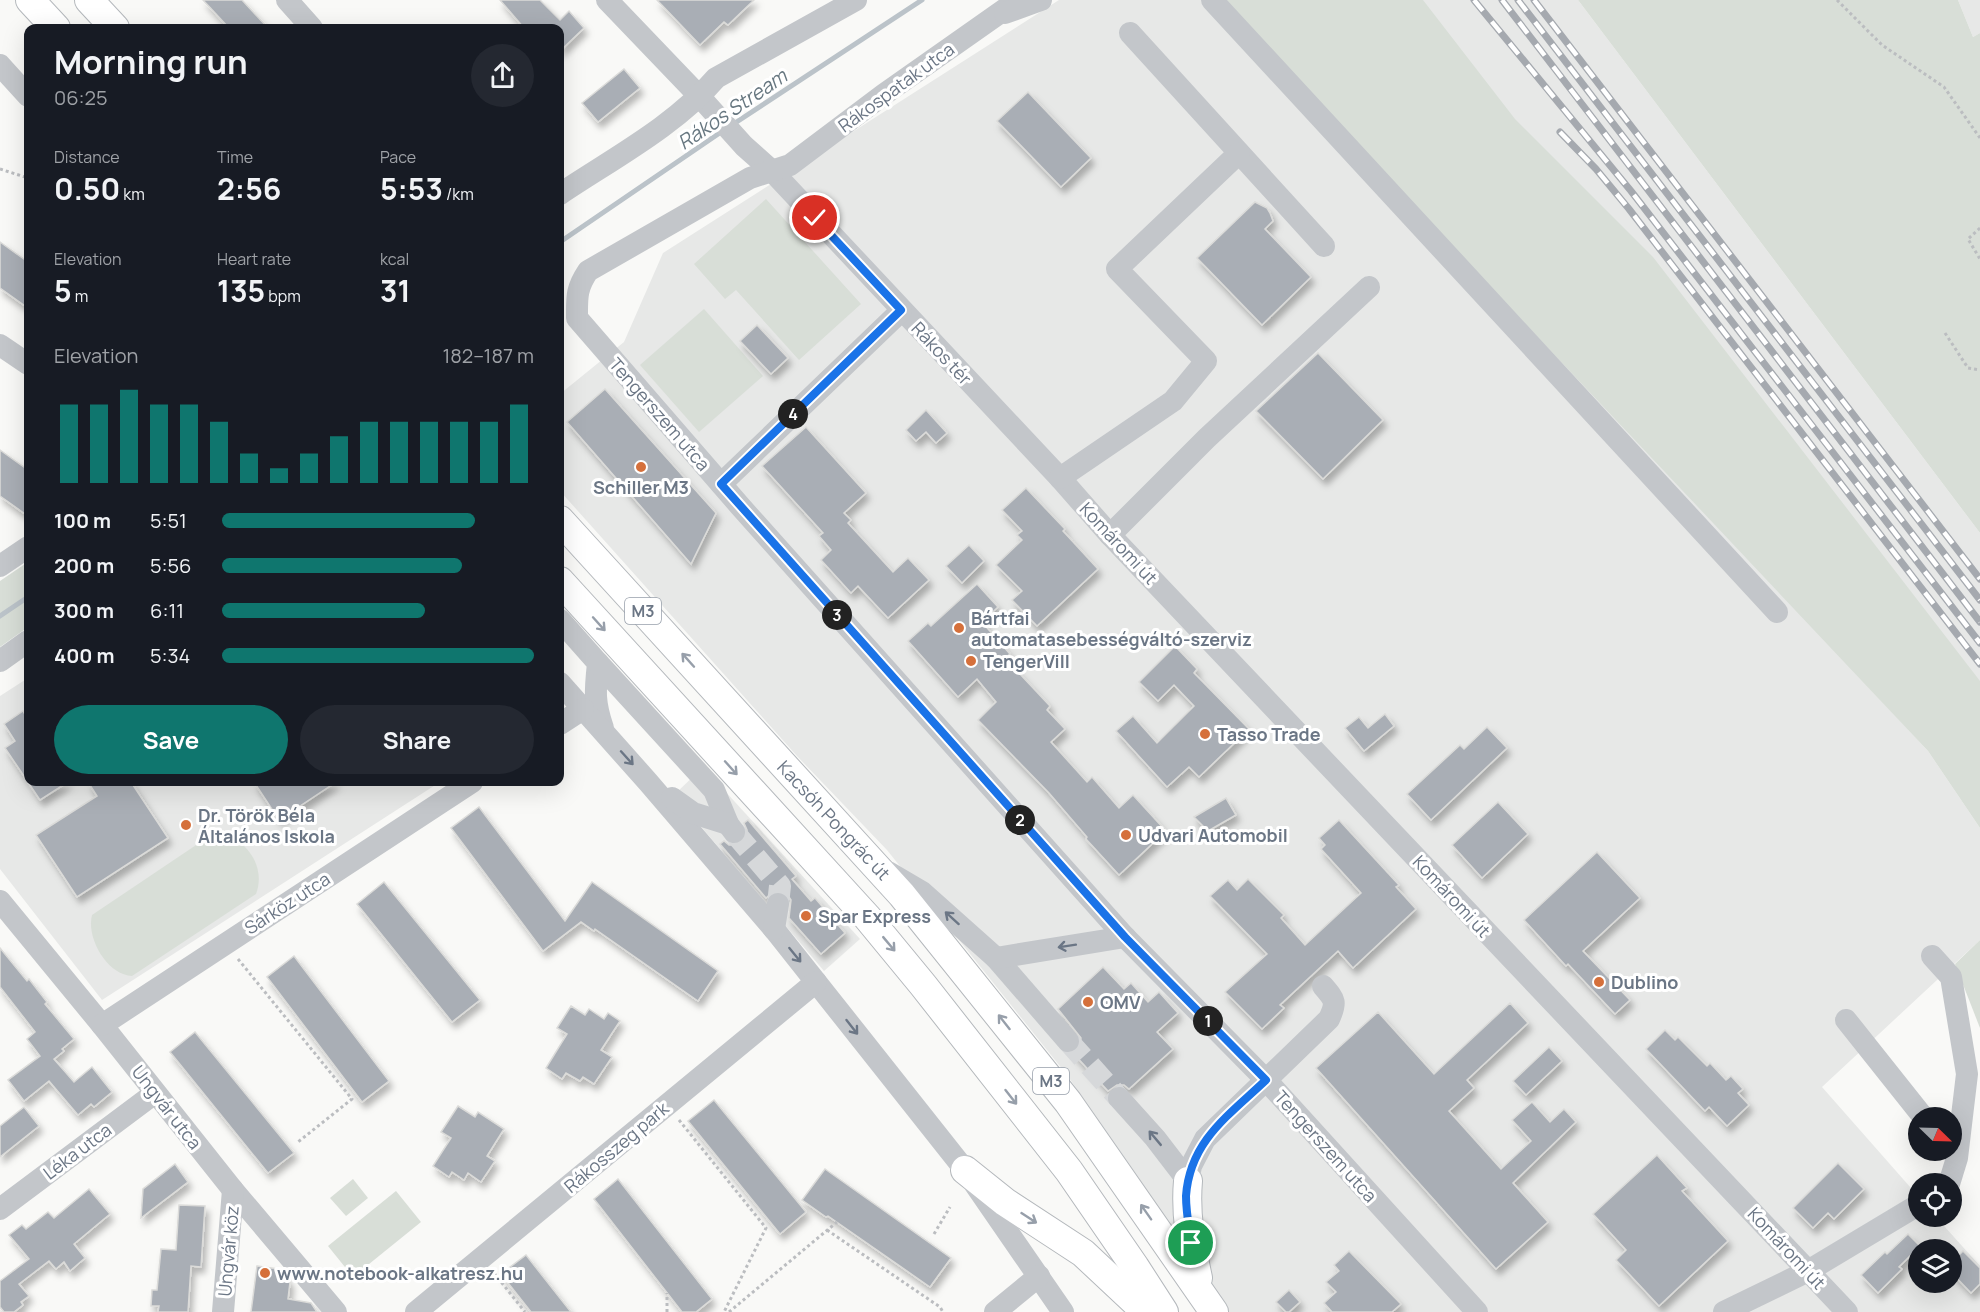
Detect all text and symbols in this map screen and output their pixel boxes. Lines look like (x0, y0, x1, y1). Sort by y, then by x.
street label: Rákospatak utca (833, 37, 959, 137)
text: Morning run (54, 39, 248, 84)
button: share (471, 44, 534, 107)
water label: Rákos Stream (672, 61, 794, 156)
text: 06:25 (54, 84, 108, 111)
text: Distance (54, 146, 120, 168)
text: Time (217, 146, 253, 168)
text: Pace (380, 146, 416, 168)
text: 0.50 (54, 168, 120, 209)
text: 2:56 (217, 168, 281, 209)
text: 5:53 (380, 168, 443, 209)
text: km (120, 183, 145, 205)
text: /km (443, 183, 474, 205)
pin (789, 192, 840, 243)
icon: check (798, 201, 831, 234)
text: Elevation (54, 248, 122, 270)
text: Heart rate (217, 248, 291, 270)
text: kcal (380, 248, 409, 270)
text: 5 (54, 270, 72, 311)
text: 135 (217, 270, 265, 311)
text: 31 (380, 270, 411, 311)
text: m (72, 285, 88, 307)
text: bpm (265, 285, 301, 307)
street label: Rákos tér (907, 316, 978, 390)
text: Elevation (54, 342, 138, 369)
text: 182–187 m (442, 342, 534, 369)
street label: Tengerszem utca (604, 352, 716, 476)
pin: 4 (778, 399, 808, 429)
text: 4 (788, 403, 798, 425)
marker: Schiller M3 (634, 460, 648, 474)
place label: Schiller M3 (593, 475, 689, 499)
street label: Komáromi út (1075, 497, 1163, 589)
text: 100 m (54, 507, 111, 534)
text: 5:51 (150, 507, 187, 534)
text: 200 m (54, 552, 114, 579)
text: 5:56 (150, 552, 192, 579)
text: 300 m (54, 597, 114, 624)
text: 6:11 (150, 597, 184, 624)
road number: M3 (625, 598, 661, 624)
pin: 3 (822, 600, 852, 630)
text: 3 (832, 604, 842, 626)
place label: Bártfai automatasebességváltó-szerviz (971, 606, 1252, 651)
one-way arrow (592, 616, 606, 631)
marker: Bártfai automatasebességváltó-szerviz (952, 621, 966, 635)
text: 400 m (54, 642, 114, 669)
text: 5:34 (150, 642, 190, 669)
place label: TengerVill (983, 649, 1070, 673)
one-way arrow (681, 653, 695, 668)
marker: TengerVill (964, 654, 978, 668)
button: Save (54, 705, 288, 774)
button: Share (300, 705, 534, 774)
place label: Tasso Trade (1217, 722, 1321, 746)
marker: Tasso Trade (1198, 727, 1212, 741)
one-way arrow (620, 750, 634, 765)
street label: Kacsóh Pongrác út (772, 755, 896, 885)
one-way arrow (724, 760, 738, 775)
place label: Dr. Török Béla Általános Iskola (198, 803, 335, 848)
pin: 2 (1005, 805, 1035, 835)
text: 2 (1015, 809, 1025, 831)
marker: Dr. Török Béla Általános Iskola (179, 818, 193, 832)
place label: Udvari Automobil (1138, 823, 1288, 847)
marker: Udvari Automobil (1119, 828, 1133, 842)
street label: Komáromi út (1408, 850, 1496, 942)
street label: Sárköz utca (240, 866, 334, 940)
place label: Spar Express (818, 904, 931, 928)
marker: Spar Express (799, 909, 813, 923)
one-way arrow (945, 911, 960, 925)
one-way arrow (882, 936, 896, 951)
one-way arrow (1058, 941, 1078, 952)
one-way arrow (788, 947, 801, 963)
place label: Dublino (1611, 970, 1678, 994)
marker: Dublino (1592, 975, 1606, 989)
place label: OMV (1100, 990, 1141, 1014)
marker: OMV (1081, 995, 1095, 1009)
pin: 1 (1193, 1006, 1223, 1036)
text: 1 (1204, 1010, 1212, 1032)
one-way arrow (998, 1014, 1011, 1030)
one-way arrow (845, 1019, 858, 1035)
street label: Ungvár utca (127, 1060, 207, 1154)
road number: M3 (1033, 1068, 1069, 1094)
street label: Tengerszem utca (1269, 1085, 1383, 1207)
one-way arrow (1004, 1088, 1017, 1104)
street label: Rákosszeg park (559, 1096, 674, 1198)
north arrow (1908, 1107, 1962, 1161)
map controls (1908, 1107, 1962, 1293)
street label: Léka utca (38, 1117, 116, 1185)
one-way arrow (1149, 1130, 1162, 1146)
button: locate (1908, 1173, 1962, 1227)
street label: Komáromi út (1743, 1202, 1831, 1294)
one-way arrow (1140, 1204, 1152, 1220)
street label: Ungvár köz (212, 1205, 244, 1297)
one-way arrow (1020, 1211, 1037, 1224)
pin (1165, 1217, 1216, 1268)
icon: arrive (1174, 1226, 1207, 1259)
button: layers (1908, 1239, 1962, 1293)
place label: www.notebook-alkatresz.hu (277, 1261, 523, 1285)
marker: www.notebook-alkatresz.hu (258, 1266, 272, 1280)

